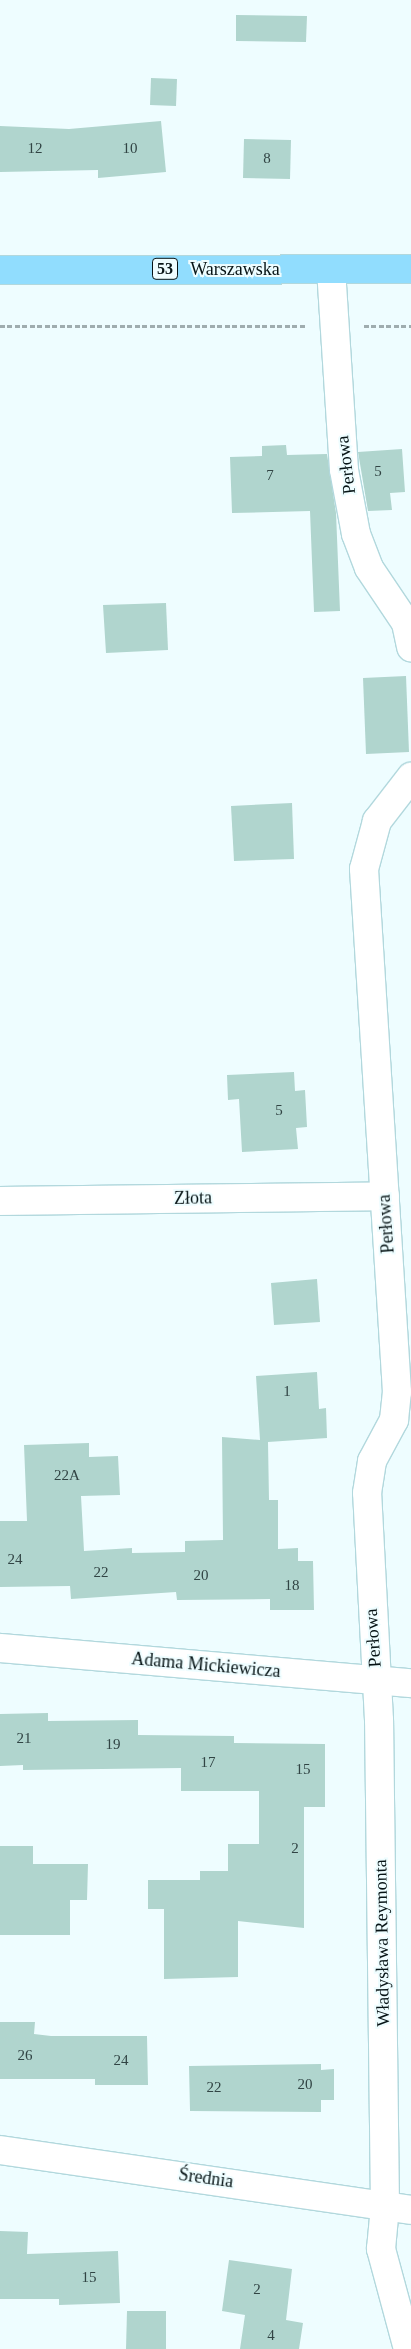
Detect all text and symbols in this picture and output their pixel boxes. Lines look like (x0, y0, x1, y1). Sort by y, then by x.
house number: 12 (28, 140, 42, 158)
house number: 10 (122, 140, 138, 158)
house number: 8 (263, 150, 271, 168)
road number: 53 (151, 255, 179, 282)
street label: Warszawska (190, 258, 280, 280)
street label: Perłowa (332, 434, 360, 496)
house number: 5 (374, 463, 382, 481)
house number: 7 (266, 467, 274, 485)
house number: 5 (275, 1102, 283, 1120)
street label: Złota (174, 1187, 212, 1209)
street label: Perłowa (373, 1194, 399, 1254)
house number: 1 (283, 1383, 291, 1401)
house number: 22A (54, 1467, 80, 1485)
house number: 24 (8, 1551, 22, 1569)
house number: 22 (94, 1564, 108, 1582)
house number: 20 (194, 1567, 208, 1585)
house number: 18 (284, 1577, 300, 1595)
street label: Perłowa (360, 1608, 386, 1668)
street label: Adama Mickiewicza (131, 1648, 281, 1682)
house number: 21 (16, 1730, 32, 1748)
house number: 19 (106, 1736, 120, 1754)
house number: 17 (200, 1754, 216, 1772)
house number: 15 (296, 1761, 310, 1779)
house number: 2 (291, 1840, 299, 1858)
street label: Władysława Reymonta (370, 1859, 394, 2027)
house number: 26 (18, 2047, 32, 2065)
house number: 24 (114, 2052, 128, 2070)
house number: 20 (298, 2076, 312, 2094)
house number: 22 (206, 2079, 222, 2097)
street label: Średnia (177, 2163, 235, 2193)
house number: 15 (82, 2269, 96, 2287)
house number: 2 (253, 2281, 261, 2299)
house number: 4 (267, 2327, 275, 2345)

